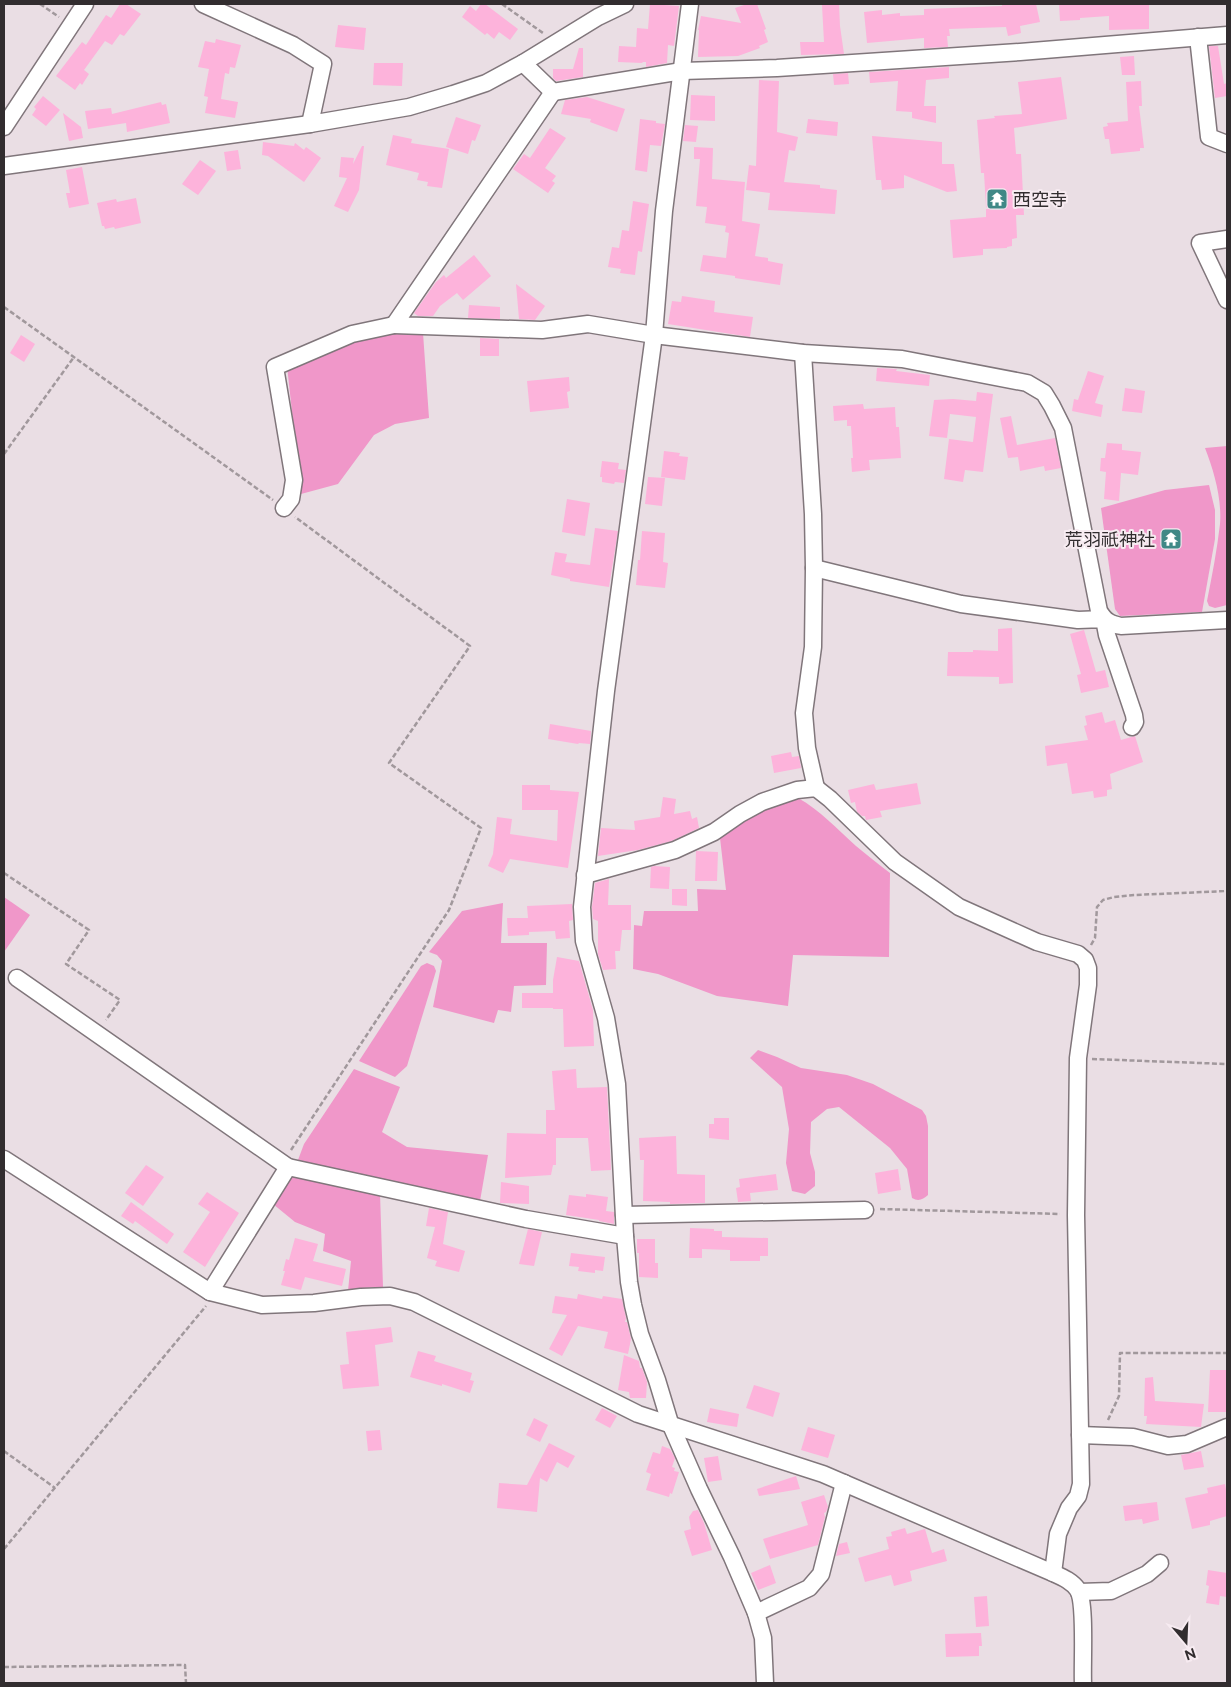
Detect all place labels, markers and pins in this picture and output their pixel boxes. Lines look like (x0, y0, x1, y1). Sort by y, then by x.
temple icon: 西空寺 (985, 187, 1009, 211)
place label: 西空寺 (1013, 189, 1067, 210)
temple icon: 荒羽祇神社 (1159, 527, 1183, 551)
place label: 荒羽祇神社 (1065, 529, 1155, 550)

